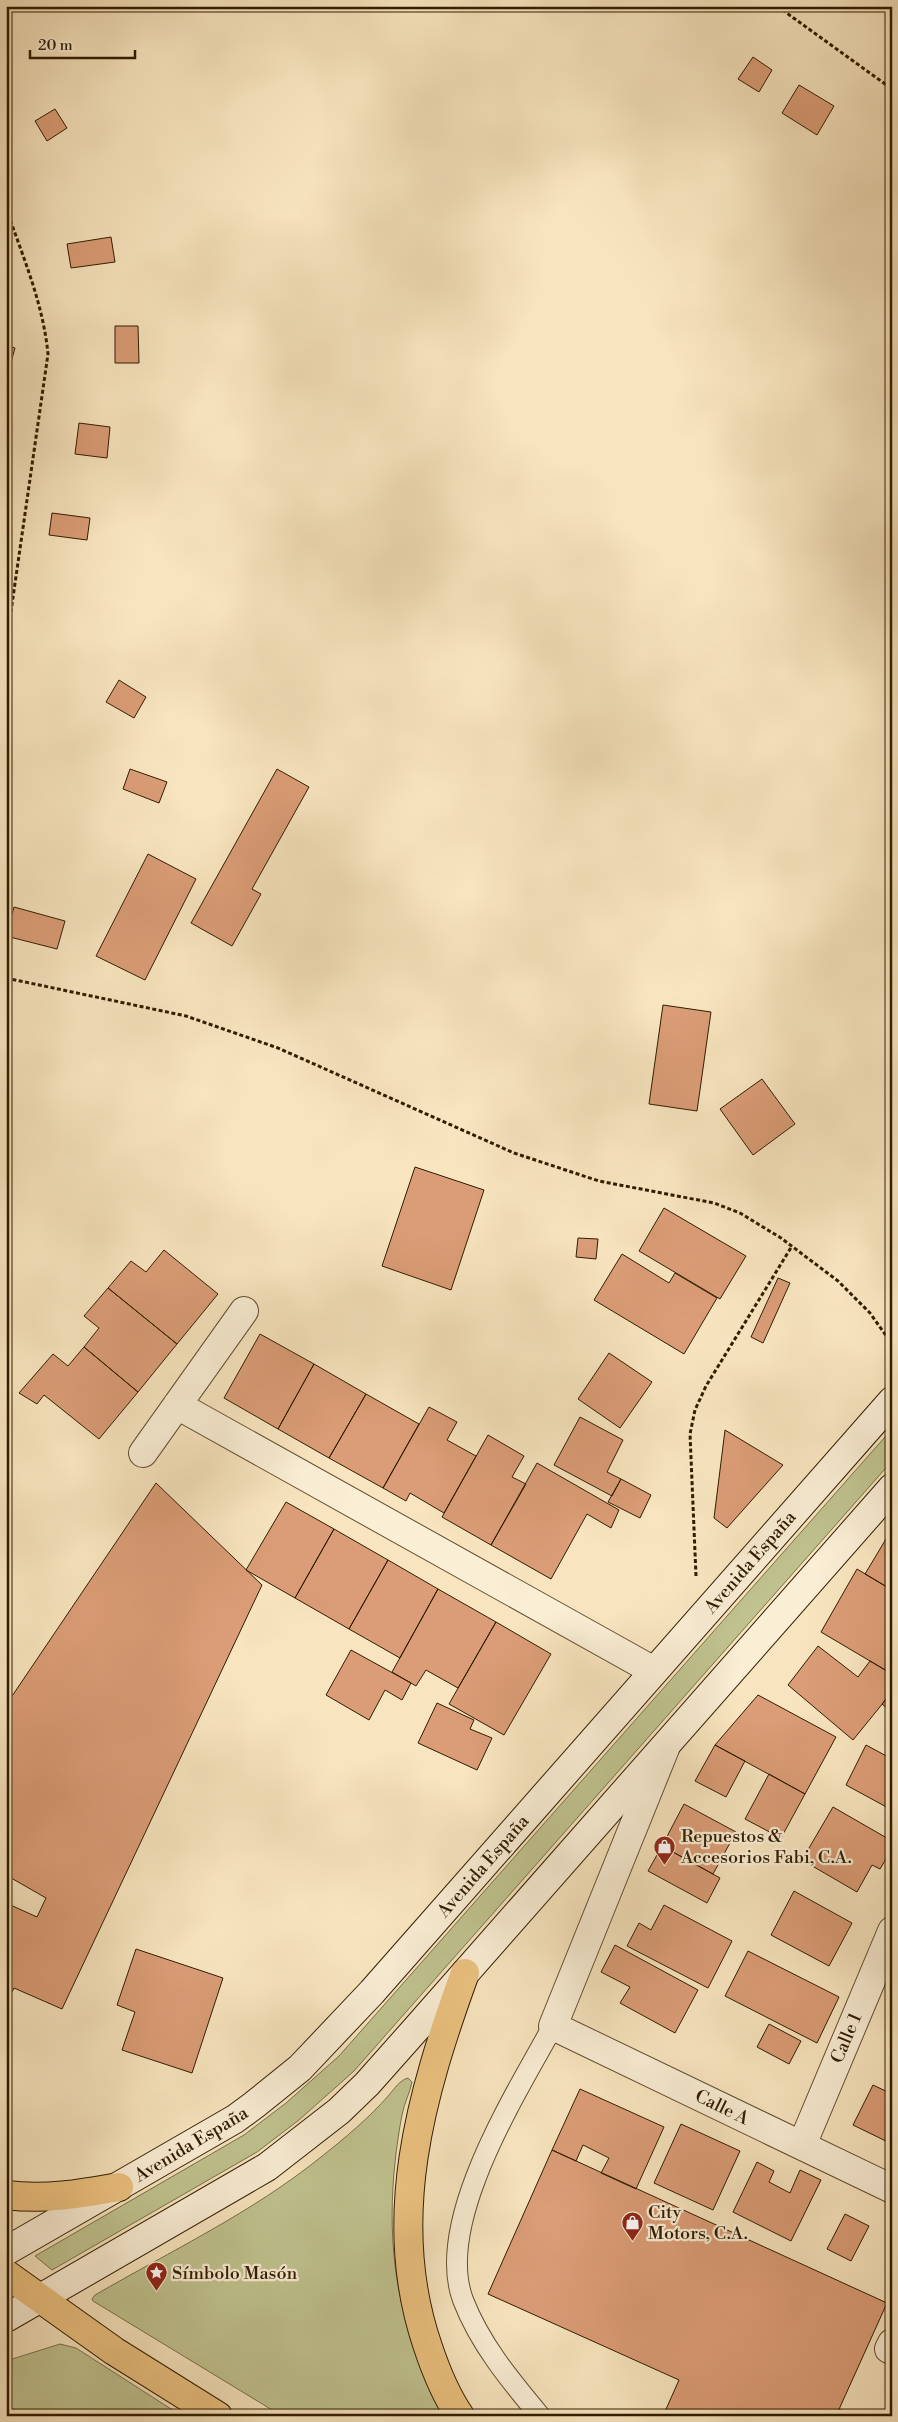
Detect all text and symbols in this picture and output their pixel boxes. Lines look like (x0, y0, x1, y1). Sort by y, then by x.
scale bar (30, 28, 135, 60)
text: 20 m (38, 36, 73, 55)
street label: Avenida España (699, 1506, 802, 1619)
street label: Avenida España (432, 1810, 535, 1923)
place label: Repuestos & Accesorios Fabi, C.A. (680, 1825, 852, 1869)
shop icon: Repuestos & Accesorios Fabi, C.A. (653, 1834, 677, 1865)
street label: Calle 1 (826, 2009, 867, 2067)
street label: Calle A (691, 2085, 753, 2131)
street label: Avenida España (129, 2101, 253, 2188)
place label: City Motors, C.A. (648, 2201, 748, 2245)
shop icon: City Motors, C.A. (620, 2210, 644, 2241)
place icon: Símbolo Masón (144, 2261, 168, 2292)
place label: Símbolo Masón (172, 2262, 298, 2285)

